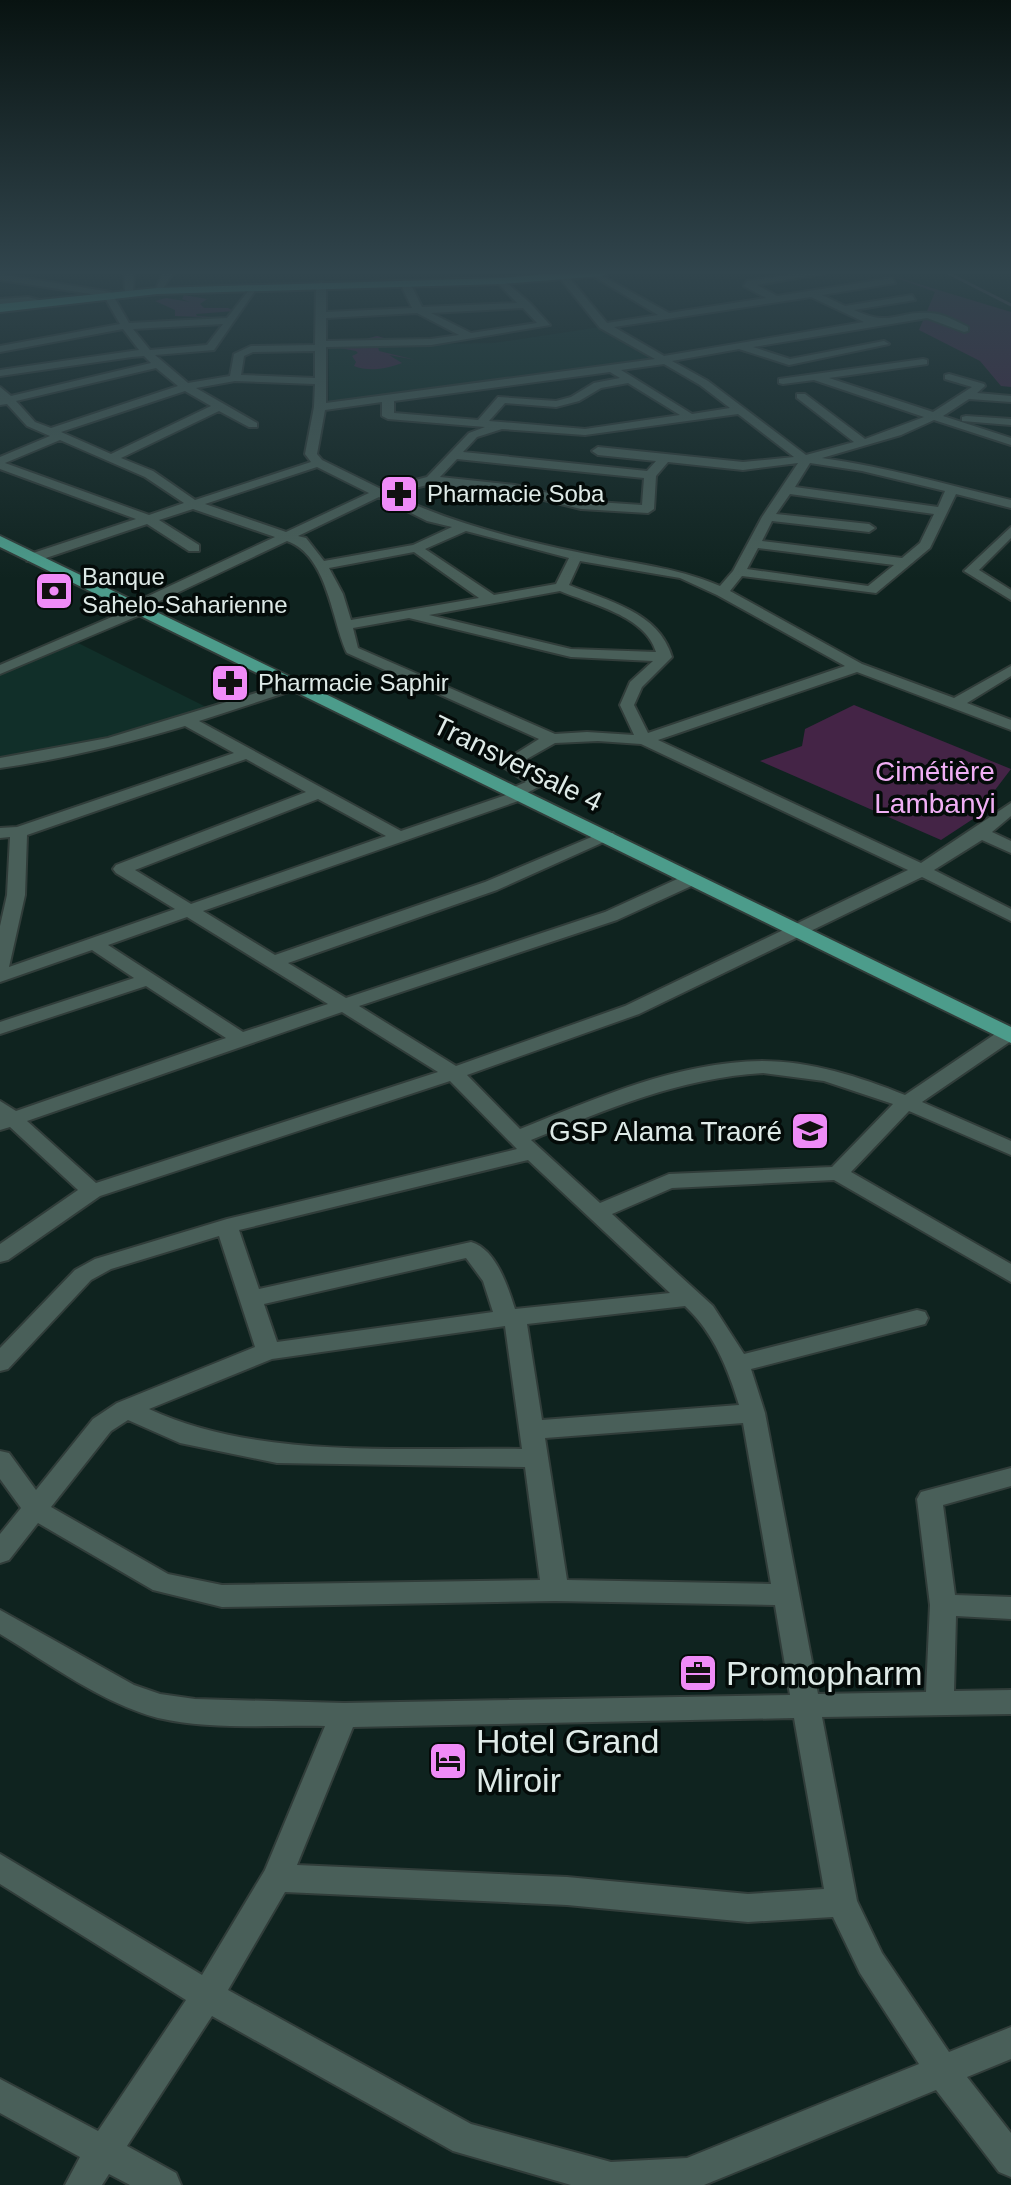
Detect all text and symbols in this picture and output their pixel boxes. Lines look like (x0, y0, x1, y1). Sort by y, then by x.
pharmacy icon: Pharmacie Soba (378, 473, 420, 515)
place label: Pharmacie Soba (427, 480, 605, 507)
place label: Banque Sahelo-Saharienne (82, 563, 288, 618)
bank icon: Banque Sahelo-Saharienne (33, 570, 75, 612)
pharmacy icon: Pharmacie Saphir (209, 662, 251, 704)
place label: Pharmacie Saphir (258, 669, 449, 696)
street label: Transversale 4 (428, 709, 607, 818)
park label: Cimétière Lambanyi (874, 756, 996, 819)
school or university icon: GSP Alama Traoré (789, 1110, 831, 1152)
place label: GSP Alama Traoré (549, 1116, 782, 1147)
office icon: Promopharm (677, 1652, 719, 1694)
place label: Promopharm (726, 1654, 923, 1692)
place label: Hotel Grand Miroir (476, 1722, 659, 1799)
hotel icon: Hotel Grand Miroir (427, 1740, 469, 1782)

